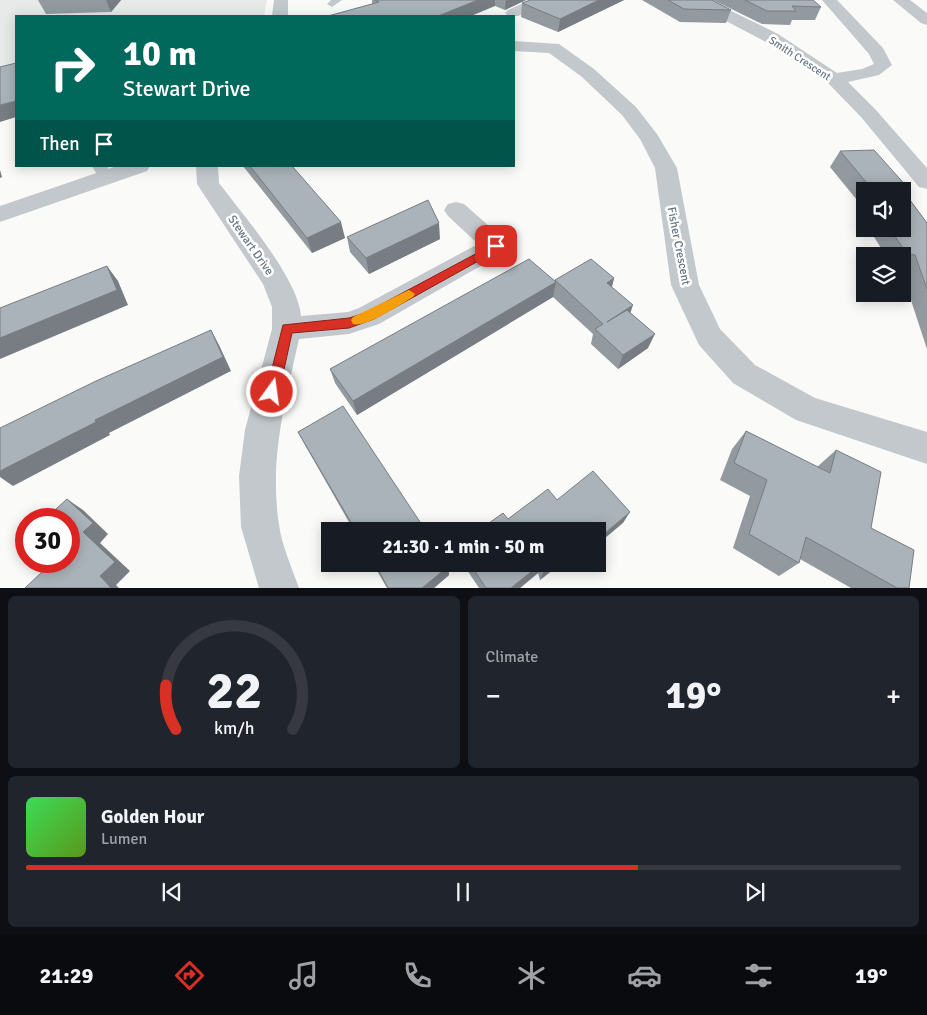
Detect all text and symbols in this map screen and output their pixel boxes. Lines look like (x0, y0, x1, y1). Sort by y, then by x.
text: 10 m (123, 32, 197, 75)
street label: Smith Crescent (766, 34, 833, 83)
icon: right (40, 35, 105, 100)
text: Stewart Drive (123, 75, 251, 102)
icon: arrive (90, 130, 118, 158)
text: Then (40, 132, 80, 156)
map controls (856, 182, 911, 302)
button: sound (856, 182, 911, 237)
street label: Fisher Crescent (664, 206, 693, 287)
street label: Stewart Drive (224, 212, 277, 278)
pin (475, 225, 517, 267)
icon: arrive (482, 232, 510, 260)
button: layers (856, 247, 911, 302)
position arrow (245, 365, 297, 417)
speed limit sign: 30 (15, 508, 80, 573)
text: 21:30 · 1 min · 50 m (383, 535, 544, 559)
text: Climate (486, 647, 538, 667)
text: 22 (206, 659, 262, 723)
text: 19° (665, 672, 721, 719)
text: − (486, 679, 501, 713)
text: + (886, 679, 901, 713)
text: km/h (214, 717, 254, 739)
text: Golden Hour (101, 805, 204, 829)
text: Lumen (101, 829, 147, 849)
icon: previous (158, 878, 186, 906)
icon: pause (449, 878, 477, 906)
icon: next (741, 878, 769, 906)
icon: directions (172, 958, 207, 993)
icon: music (286, 958, 321, 993)
icon: phone (400, 958, 435, 993)
icon: climate (514, 958, 549, 993)
icon: car (627, 958, 662, 993)
icon: filters (741, 958, 776, 993)
text: 21:29 (39, 962, 93, 989)
text: 19° (855, 962, 888, 989)

